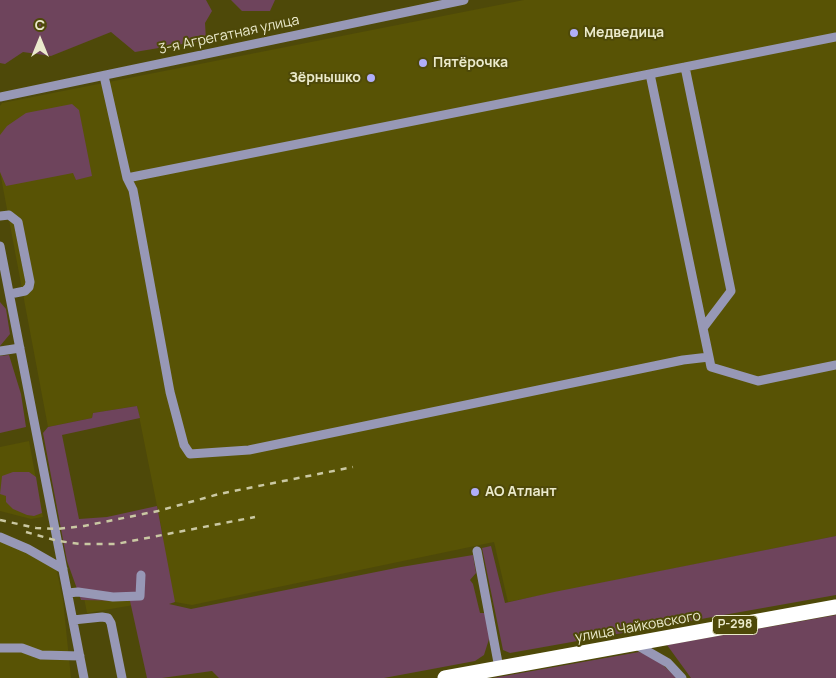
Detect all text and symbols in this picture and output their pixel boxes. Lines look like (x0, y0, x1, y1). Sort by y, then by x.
street label: 3-я Агрегатная улица (157, 12, 301, 58)
north arrow (15, 15, 65, 65)
text: С (35, 15, 45, 34)
place label: Медведица (584, 25, 664, 41)
marker: Медведица (568, 27, 580, 39)
place label: Пятёрочка (433, 55, 508, 71)
marker: Пятёрочка (417, 57, 429, 69)
place label: Зёрнышко (289, 70, 361, 86)
marker: Зёрнышко (365, 72, 377, 84)
place label: АО Атлант (485, 484, 557, 500)
marker: АО Атлант (469, 486, 481, 498)
street label: улица Чайковского (574, 608, 702, 646)
road number: Р-298 (712, 616, 758, 634)

